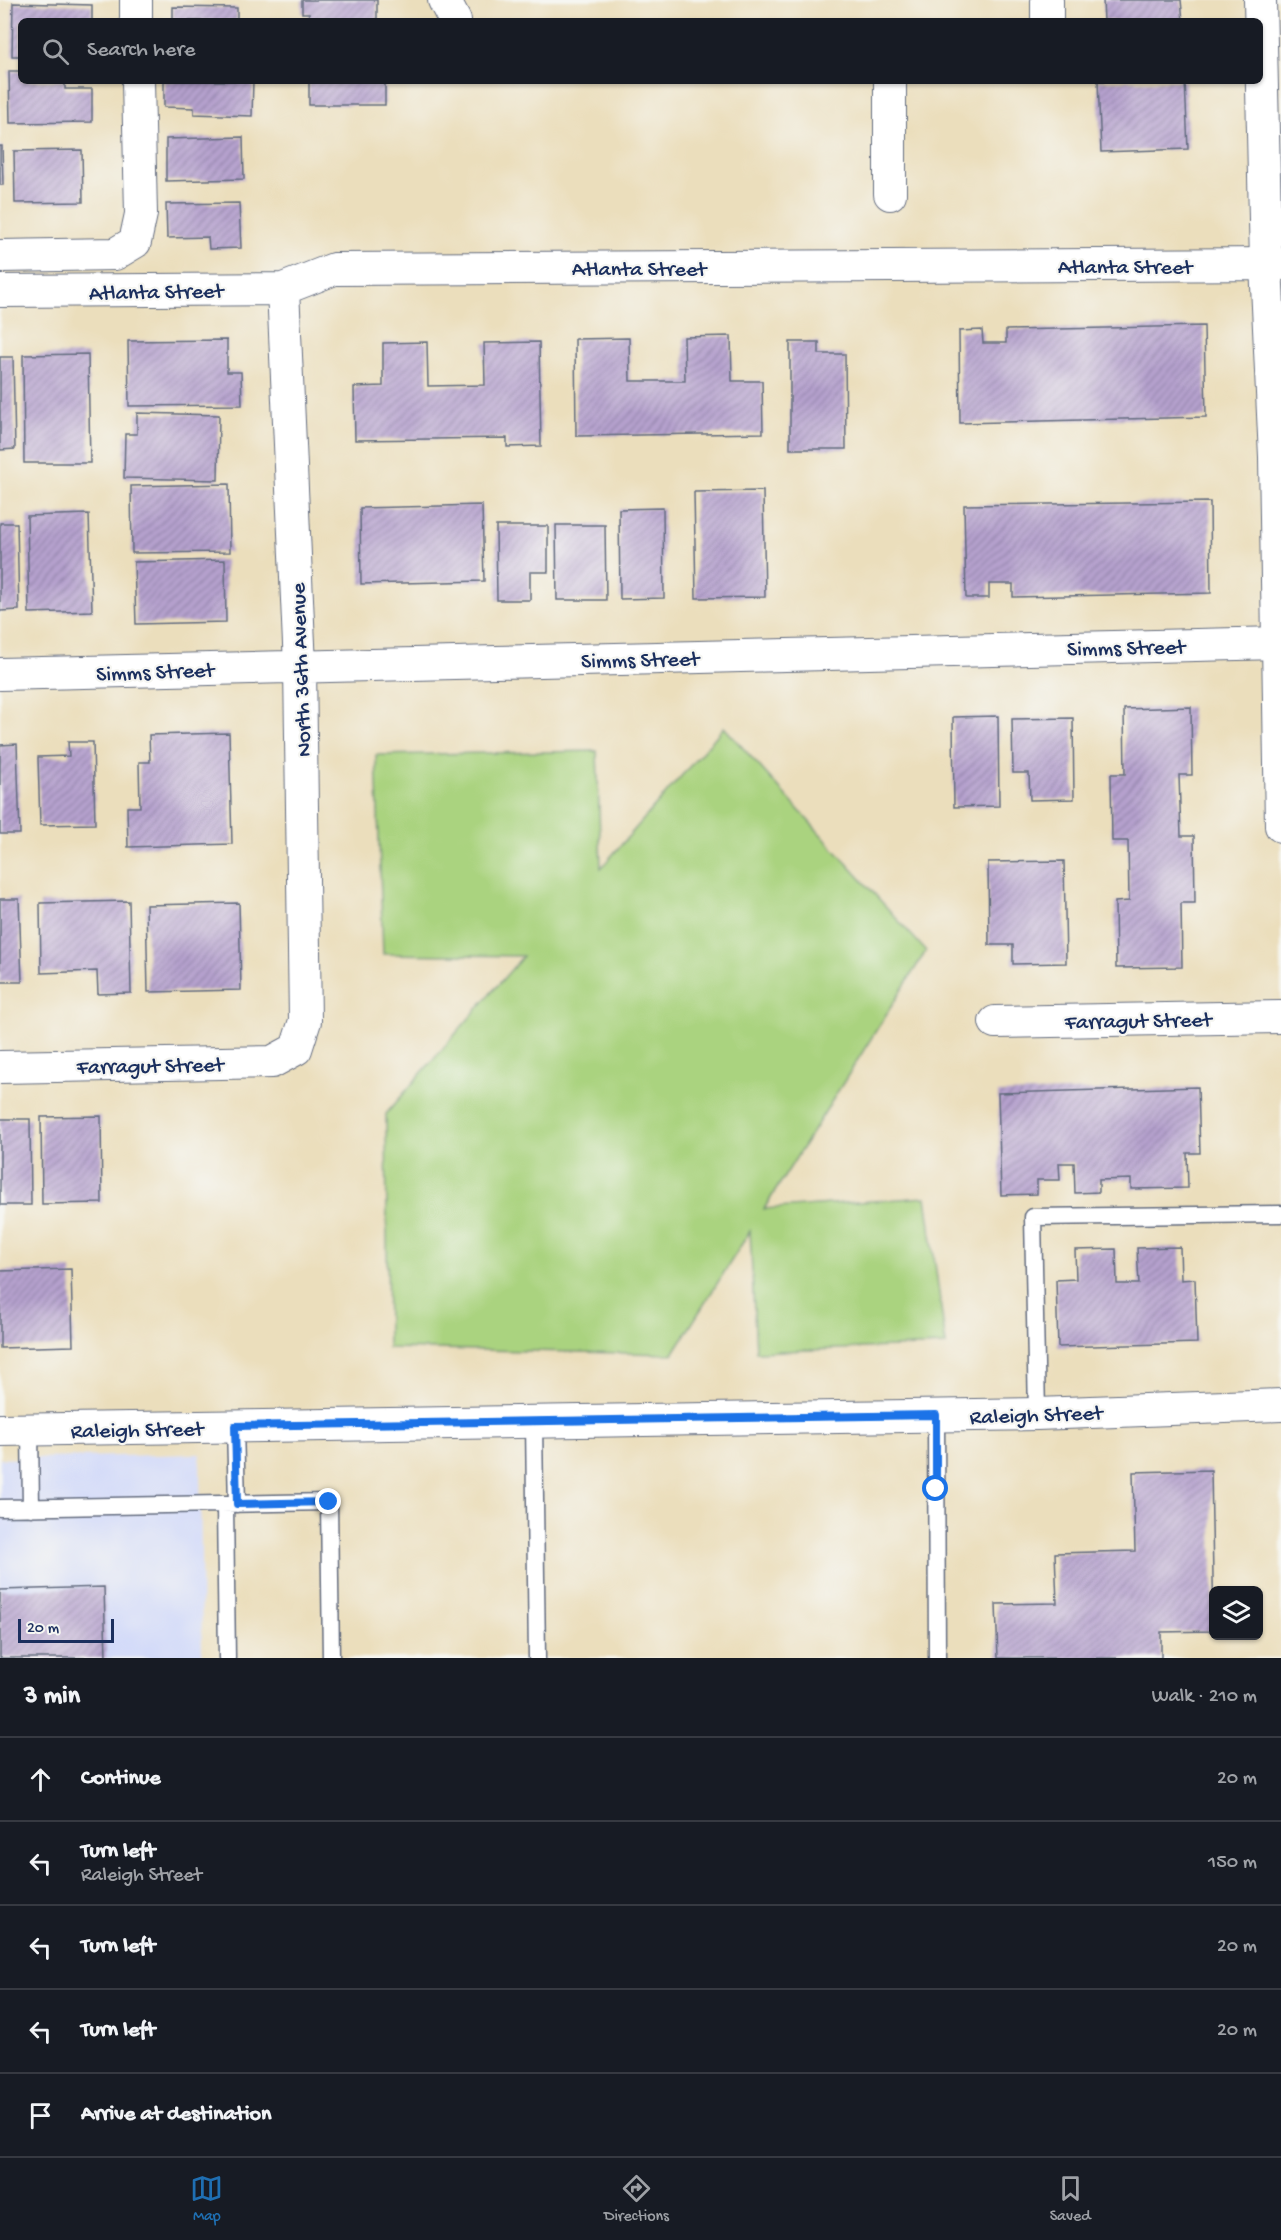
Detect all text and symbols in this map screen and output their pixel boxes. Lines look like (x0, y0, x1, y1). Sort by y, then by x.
search box (18, 18, 1263, 84)
icon: search (39, 35, 72, 68)
text: Search here (87, 38, 195, 64)
street label: Atlanta Street (1058, 256, 1194, 282)
street label: Atlanta Street (572, 258, 708, 284)
street label: Atlanta Street (89, 280, 226, 308)
street label: North 36th Avenue (287, 582, 319, 757)
street label: Simms Street (1067, 636, 1187, 664)
street label: Simms Street (581, 648, 701, 676)
street label: Simms Street (96, 659, 217, 689)
street label: Farragut Street (1063, 1009, 1214, 1037)
street label: Farragut Street (75, 1054, 226, 1082)
street label: Raleigh Street (969, 1402, 1105, 1432)
street label: Raleigh Street (70, 1418, 206, 1446)
route start (922, 1475, 948, 1501)
route end (315, 1488, 341, 1514)
map controls (1209, 1586, 1263, 1640)
button: layers (1209, 1586, 1263, 1640)
scale bar (18, 1616, 114, 1644)
text: 20 m (27, 1620, 59, 1639)
text: 3 min (24, 1682, 80, 1713)
text: Walk · 210 m (1152, 1686, 1257, 1709)
icon: ahead (24, 1763, 57, 1796)
text: Continue (81, 1766, 161, 1792)
text: 20 m (1217, 1768, 1257, 1791)
text: Turn left (81, 1839, 155, 1865)
icon: left (24, 1847, 57, 1880)
text: 150 m (1208, 1852, 1257, 1875)
text: Raleigh Street (81, 1865, 202, 1888)
icon: left (24, 1931, 57, 1964)
text: Turn left (81, 1934, 155, 1960)
text: 20 m (1217, 1936, 1257, 1959)
icon: left (24, 2015, 57, 2048)
text: Turn left (81, 2018, 155, 2044)
text: 20 m (1217, 2020, 1257, 2043)
icon: arrive (24, 2099, 57, 2132)
text: Arrive at destination (81, 2102, 271, 2128)
tab: Map (190, 2172, 223, 2227)
tab: Directions (604, 2172, 669, 2227)
tab: Saved (1050, 2172, 1091, 2227)

